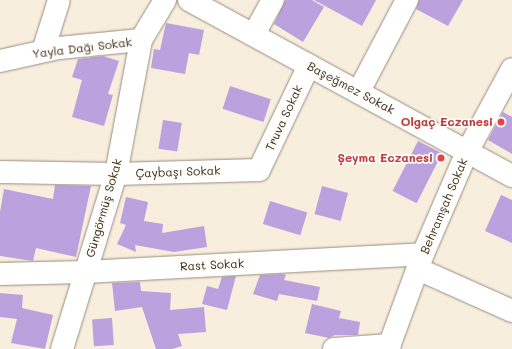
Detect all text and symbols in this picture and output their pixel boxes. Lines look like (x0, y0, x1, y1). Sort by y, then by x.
street label: Yayla Dağı Sokak (31, 35, 133, 61)
street label: Başeğmez Sokak (305, 59, 397, 117)
street label: Truva Sokak (262, 83, 306, 153)
place label: Olgaç Eczanesi (401, 115, 493, 129)
marker: Olgaç Eczanesi (496, 117, 506, 127)
place label: Şeyma Eczanesi (337, 151, 433, 165)
marker: Şeyma Eczanesi (436, 153, 446, 163)
street label: Behramşah Sokak (417, 156, 471, 256)
street label: Güngörmüş Sokak (83, 157, 125, 259)
street label: Çaybaşı Sokak (135, 163, 221, 181)
street label: Rast Sokak (180, 256, 244, 274)

